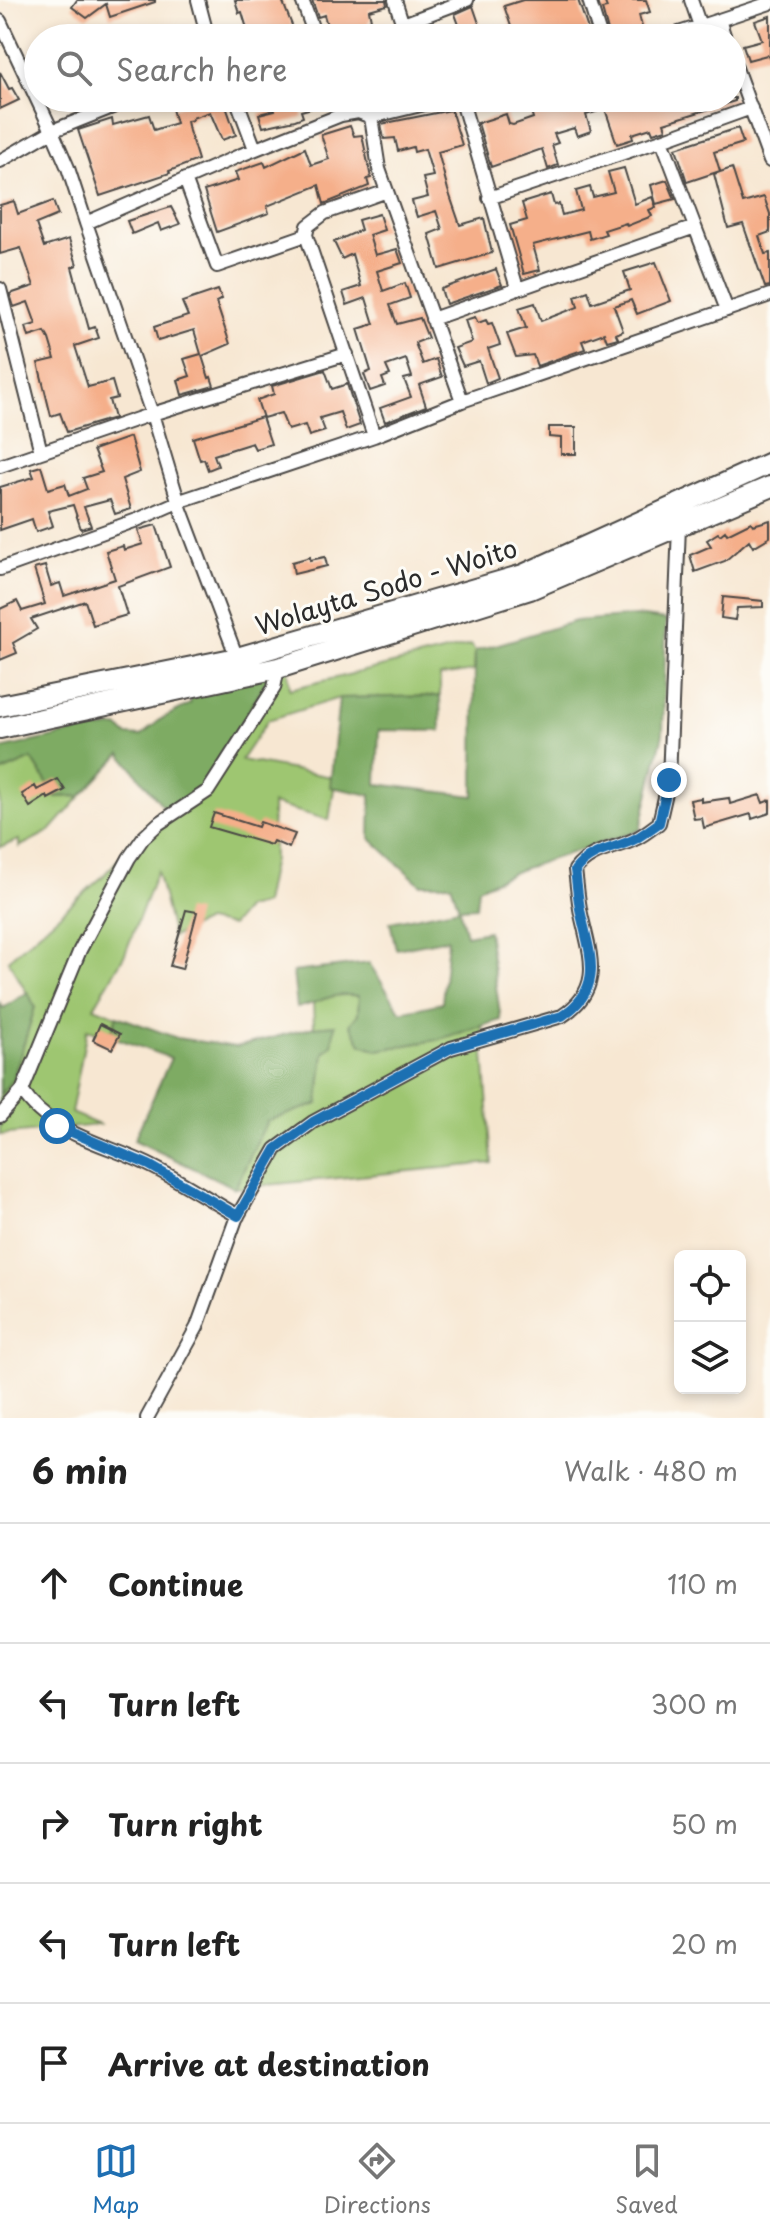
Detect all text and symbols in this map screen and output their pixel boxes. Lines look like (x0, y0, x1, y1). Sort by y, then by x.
search box (24, 24, 746, 112)
icon: search (52, 46, 96, 90)
text: Search here (116, 46, 288, 91)
street label: Wolayta Sodo - Woito (250, 528, 522, 644)
route end (651, 762, 687, 798)
route start (39, 1108, 75, 1144)
map controls (674, 1250, 746, 1394)
button: locate (674, 1250, 746, 1322)
button: layers (674, 1322, 746, 1394)
text: 6 min (32, 1444, 128, 1496)
text: Walk · 480 m (564, 1451, 738, 1490)
icon: ahead (32, 1561, 76, 1605)
text: Continue (108, 1561, 243, 1606)
text: 110 m (667, 1564, 738, 1603)
icon: left (32, 1681, 76, 1725)
text: Turn left (108, 1681, 240, 1726)
text: 300 m (651, 1684, 738, 1723)
icon: right (32, 1801, 76, 1845)
text: Turn right (108, 1801, 263, 1846)
text: 50 m (671, 1804, 738, 1843)
icon: left (32, 1921, 76, 1965)
text: Turn left (108, 1921, 240, 1966)
text: 20 m (671, 1924, 738, 1963)
icon: arrive (32, 2041, 76, 2085)
text: Arrive at destination (108, 2041, 430, 2086)
tab: Map (92, 2139, 139, 2220)
tab: Directions (324, 2139, 431, 2220)
tab: Saved (615, 2139, 678, 2220)

